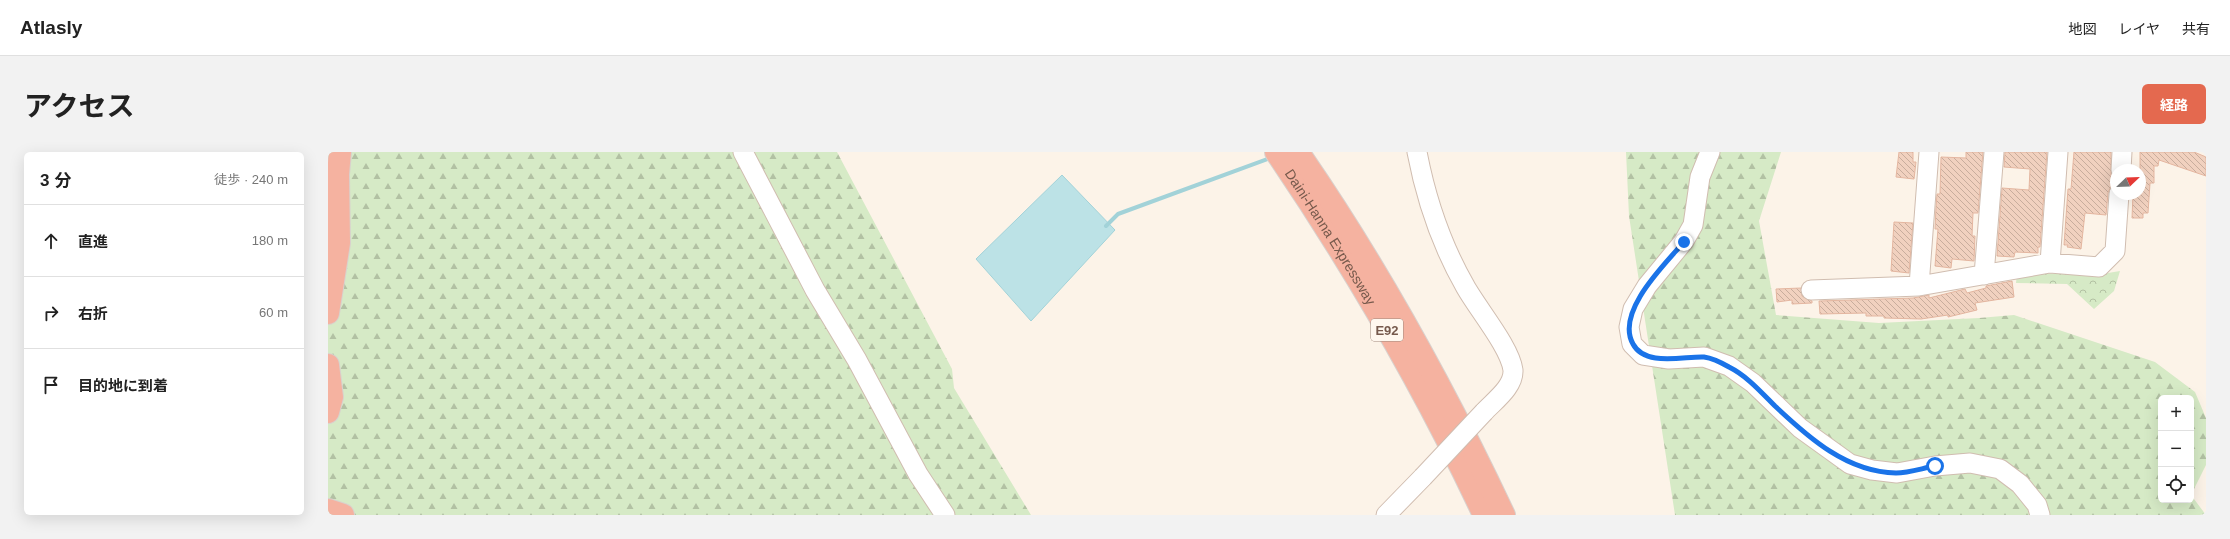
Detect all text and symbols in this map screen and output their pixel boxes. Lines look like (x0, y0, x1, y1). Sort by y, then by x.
text: Atlasly (20, 17, 82, 38)
text: 地図 (2068, 21, 2096, 37)
text: レイヤ (2118, 21, 2160, 37)
text: 共有 (2182, 21, 2210, 37)
button: 経路 (2142, 84, 2206, 124)
text: アクセス (24, 91, 135, 122)
north arrow (2110, 164, 2146, 200)
street label: Daini-Hanna Expressway (1282, 166, 1379, 308)
text: 3 分 (40, 171, 71, 190)
text: 徒歩 · 240 m (214, 172, 288, 187)
icon: ahead (40, 230, 62, 252)
text: 直進 (78, 233, 108, 250)
text: 180 m (252, 233, 288, 248)
route end (1675, 233, 1693, 251)
icon: right (40, 302, 62, 324)
text: 右折 (78, 305, 108, 322)
text: 60 m (259, 305, 288, 320)
road number: E92 (1371, 319, 1403, 341)
icon: arrive (40, 374, 62, 396)
text: 目的地に到着 (78, 377, 168, 394)
map controls (2158, 395, 2194, 503)
button: + (2158, 395, 2194, 431)
button: − (2158, 431, 2194, 467)
route start (1926, 457, 1944, 475)
button: locate (2158, 467, 2194, 503)

